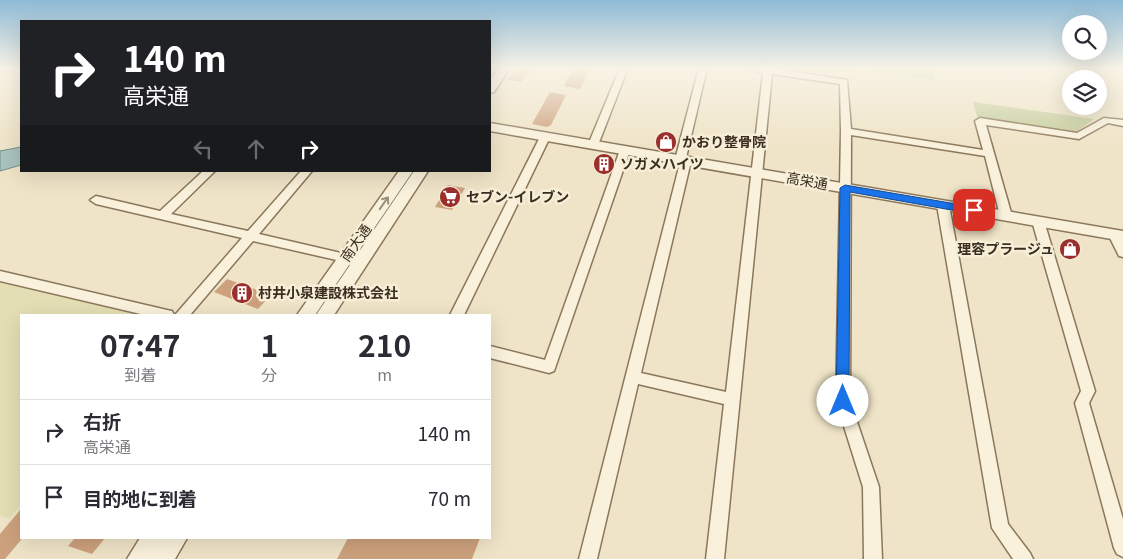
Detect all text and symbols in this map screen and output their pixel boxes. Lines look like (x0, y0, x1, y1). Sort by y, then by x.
map controls (1062, 15, 1107, 115)
button: search (1062, 15, 1107, 60)
text: 140 m (123, 31, 227, 82)
icon: right (40, 40, 105, 105)
button: layers (1062, 70, 1107, 115)
text: 高栄通 (123, 78, 189, 110)
shop icon: かおり整骨院 (654, 130, 678, 154)
place label: かおり整骨院 (682, 131, 766, 151)
icon: left (189, 135, 217, 163)
icon: ahead (242, 135, 270, 163)
icon: right (295, 135, 323, 163)
building icon: ソガメハイツ (592, 152, 616, 176)
place label: ソガメハイツ (620, 153, 704, 173)
street label: 高栄通 (785, 167, 830, 194)
supermarket icon: セブン-イレブン (438, 185, 462, 209)
place label: セブン-イレブン (466, 186, 569, 206)
pin (953, 189, 995, 231)
one-way arrow (379, 196, 389, 210)
icon: arrive (960, 196, 988, 224)
street label: 南大通 (335, 219, 375, 265)
shop icon: 理容プラージュ (1058, 237, 1082, 261)
place label: 理容プラージュ (957, 238, 1054, 258)
building icon: 村井小泉建設株式会社 (230, 281, 254, 305)
place label: 村井小泉建設株式会社 (258, 282, 398, 302)
text: 07:47 (100, 322, 180, 366)
text: 1 (260, 322, 278, 366)
text: 210 (358, 322, 411, 366)
text: 到着 (124, 362, 156, 386)
text: 分 (261, 362, 277, 386)
text: m (377, 362, 392, 386)
position arrow (816, 374, 868, 426)
text: 右折 (83, 407, 121, 434)
icon: right (40, 418, 68, 446)
text: 140 m (418, 419, 471, 446)
text: 高栄通 (83, 434, 131, 458)
icon: arrive (40, 483, 68, 511)
text: 目的地に到着 (83, 484, 197, 511)
text: 70 m (428, 484, 471, 511)

